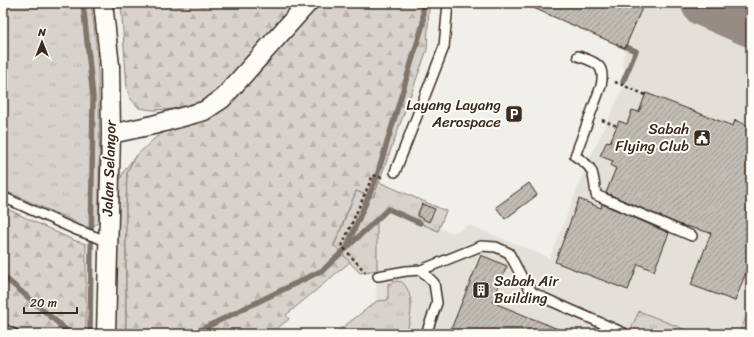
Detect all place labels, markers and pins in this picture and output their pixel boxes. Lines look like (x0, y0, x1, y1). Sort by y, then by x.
place label: Layang Layang Aerospace (406, 92, 501, 135)
parking icon: Layang Layang Aerospace (504, 104, 524, 124)
place label: Sabah Flying Club (615, 116, 689, 159)
public building icon: Sabah Flying Club (692, 128, 712, 148)
place label: Sabah Air Building (494, 268, 559, 311)
building icon: Sabah Air Building (471, 280, 491, 300)

